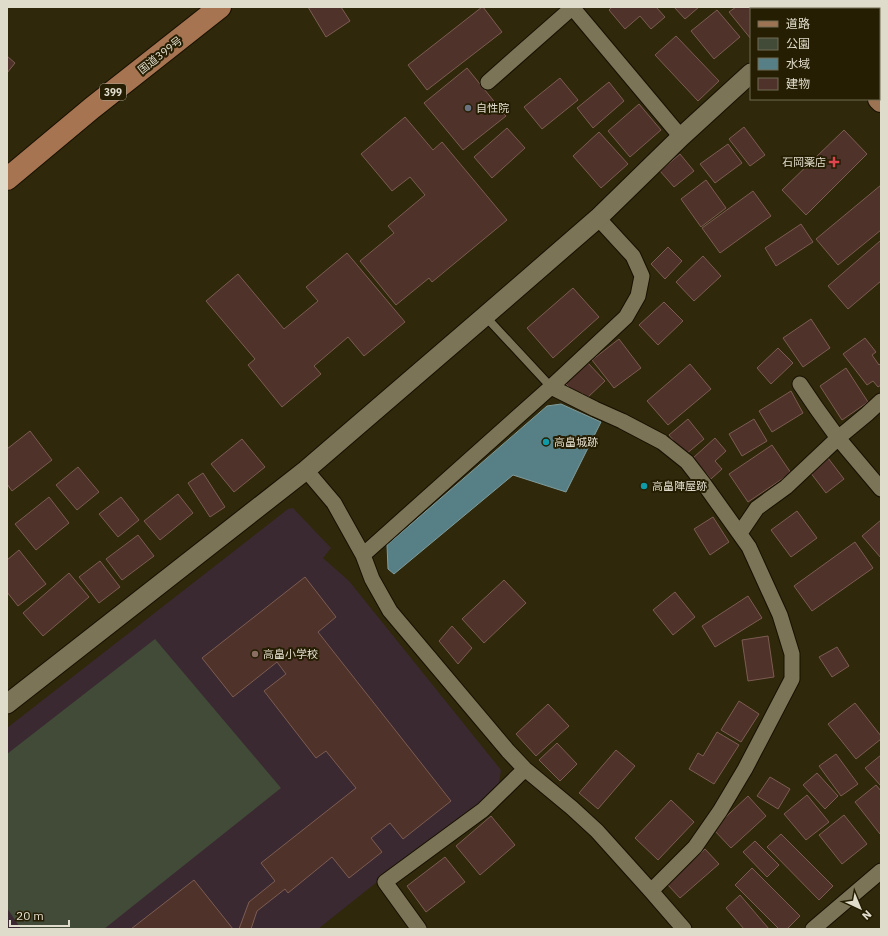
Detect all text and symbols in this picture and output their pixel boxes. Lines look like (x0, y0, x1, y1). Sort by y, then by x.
legend (750, 8, 880, 100)
text: 道路 (786, 16, 810, 31)
street label: 国道399号 (135, 33, 185, 77)
text: 公園 (786, 36, 810, 51)
text: 水域 (786, 56, 810, 71)
text: 建物 (786, 76, 810, 91)
road number: 399 (100, 84, 126, 100)
place label: 自性院 (476, 101, 509, 115)
marker: 自性院 (463, 103, 473, 113)
place label: 石岡薬店 (782, 155, 826, 169)
marker: 石岡薬店 (829, 157, 839, 167)
place label: 高畠城跡 (554, 435, 598, 449)
marker: 高畠城跡 (541, 437, 551, 447)
place label: 高畠陣屋跡 (652, 479, 707, 493)
marker: 高畠陣屋跡 (639, 481, 649, 491)
place label: 高畠小学校 (263, 647, 318, 661)
marker: 高畠小学校 (250, 649, 260, 659)
north arrow (840, 888, 880, 928)
scale bar (10, 902, 69, 928)
text: N (859, 907, 875, 923)
text: 20 m (16, 908, 44, 923)

